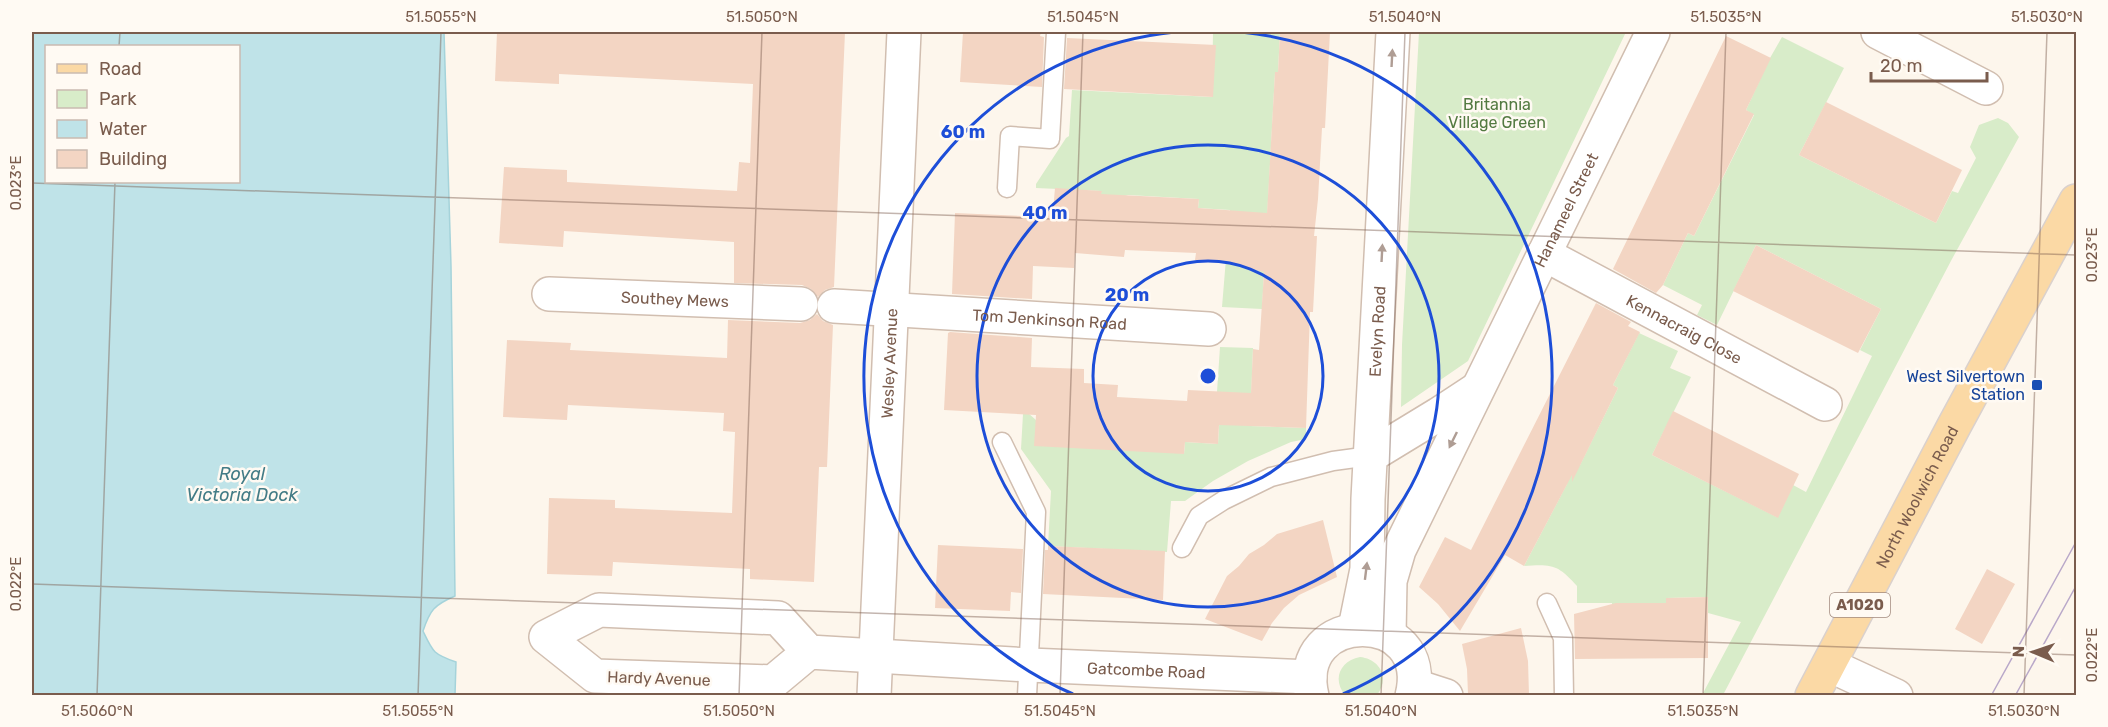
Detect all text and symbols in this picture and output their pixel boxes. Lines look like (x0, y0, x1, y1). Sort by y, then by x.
text: 51.5055°N (405, 8, 477, 26)
text: 51.5050°N (726, 8, 798, 26)
text: 51.5045°N (1047, 8, 1119, 26)
text: 51.5040°N (1369, 8, 1441, 26)
text: 51.5035°N (1690, 8, 1762, 26)
text: 51.5030°N (2011, 8, 2083, 26)
legend (45, 45, 240, 183)
scale bar (1871, 45, 1986, 83)
one-way arrow (1387, 49, 1396, 68)
text: 20 m (1880, 55, 1922, 77)
text: Road (99, 58, 142, 80)
text: Park (99, 88, 137, 110)
park label: Britannia Village Green (1448, 95, 1546, 132)
text: Water (99, 118, 147, 140)
text: 60 m (941, 121, 985, 143)
text: Building (99, 148, 167, 170)
street label: Hanameel Street (1530, 150, 1602, 271)
text: 0.023°E (7, 155, 25, 211)
text: 40 m (1023, 202, 1067, 224)
text: 0.023°E (2083, 227, 2101, 283)
one-way arrow (1378, 243, 1387, 262)
text: 20 m (1105, 284, 1149, 306)
street label: Evelyn Road (1366, 285, 1389, 378)
street label: Southey Mews (621, 288, 729, 311)
street label: Kennacraig Close (1623, 291, 1745, 368)
street label: Tom Jenkinson Road (972, 306, 1127, 334)
street label: Wesley Avenue (878, 308, 902, 419)
centre of rings (1198, 366, 1218, 386)
place label: West Silvertown Station (1906, 367, 2025, 404)
marker: West Silvertown Station (2030, 378, 2044, 392)
street label: North Woolwich Road (1872, 423, 1962, 571)
one-way arrow (1448, 432, 1457, 449)
water label: Royal Victoria Dock (186, 463, 298, 506)
text: 0.022°E (7, 557, 25, 611)
one-way arrow (1361, 561, 1371, 580)
road number: A1020 (1830, 593, 1890, 617)
north arrow (2003, 622, 2063, 682)
text: 0.022°E (2083, 628, 2101, 682)
text: N (2009, 645, 2028, 658)
street label: Gatcombe Road (1087, 658, 1206, 683)
street label: Hardy Avenue (607, 667, 711, 690)
text: 51.5060°N (61, 702, 133, 720)
text: 51.5055°N (382, 702, 454, 720)
text: 51.5050°N (703, 702, 775, 720)
text: 51.5045°N (1024, 702, 1096, 720)
text: 51.5040°N (1345, 702, 1417, 720)
text: 51.5035°N (1667, 702, 1739, 720)
text: 51.5030°N (1988, 702, 2060, 720)

